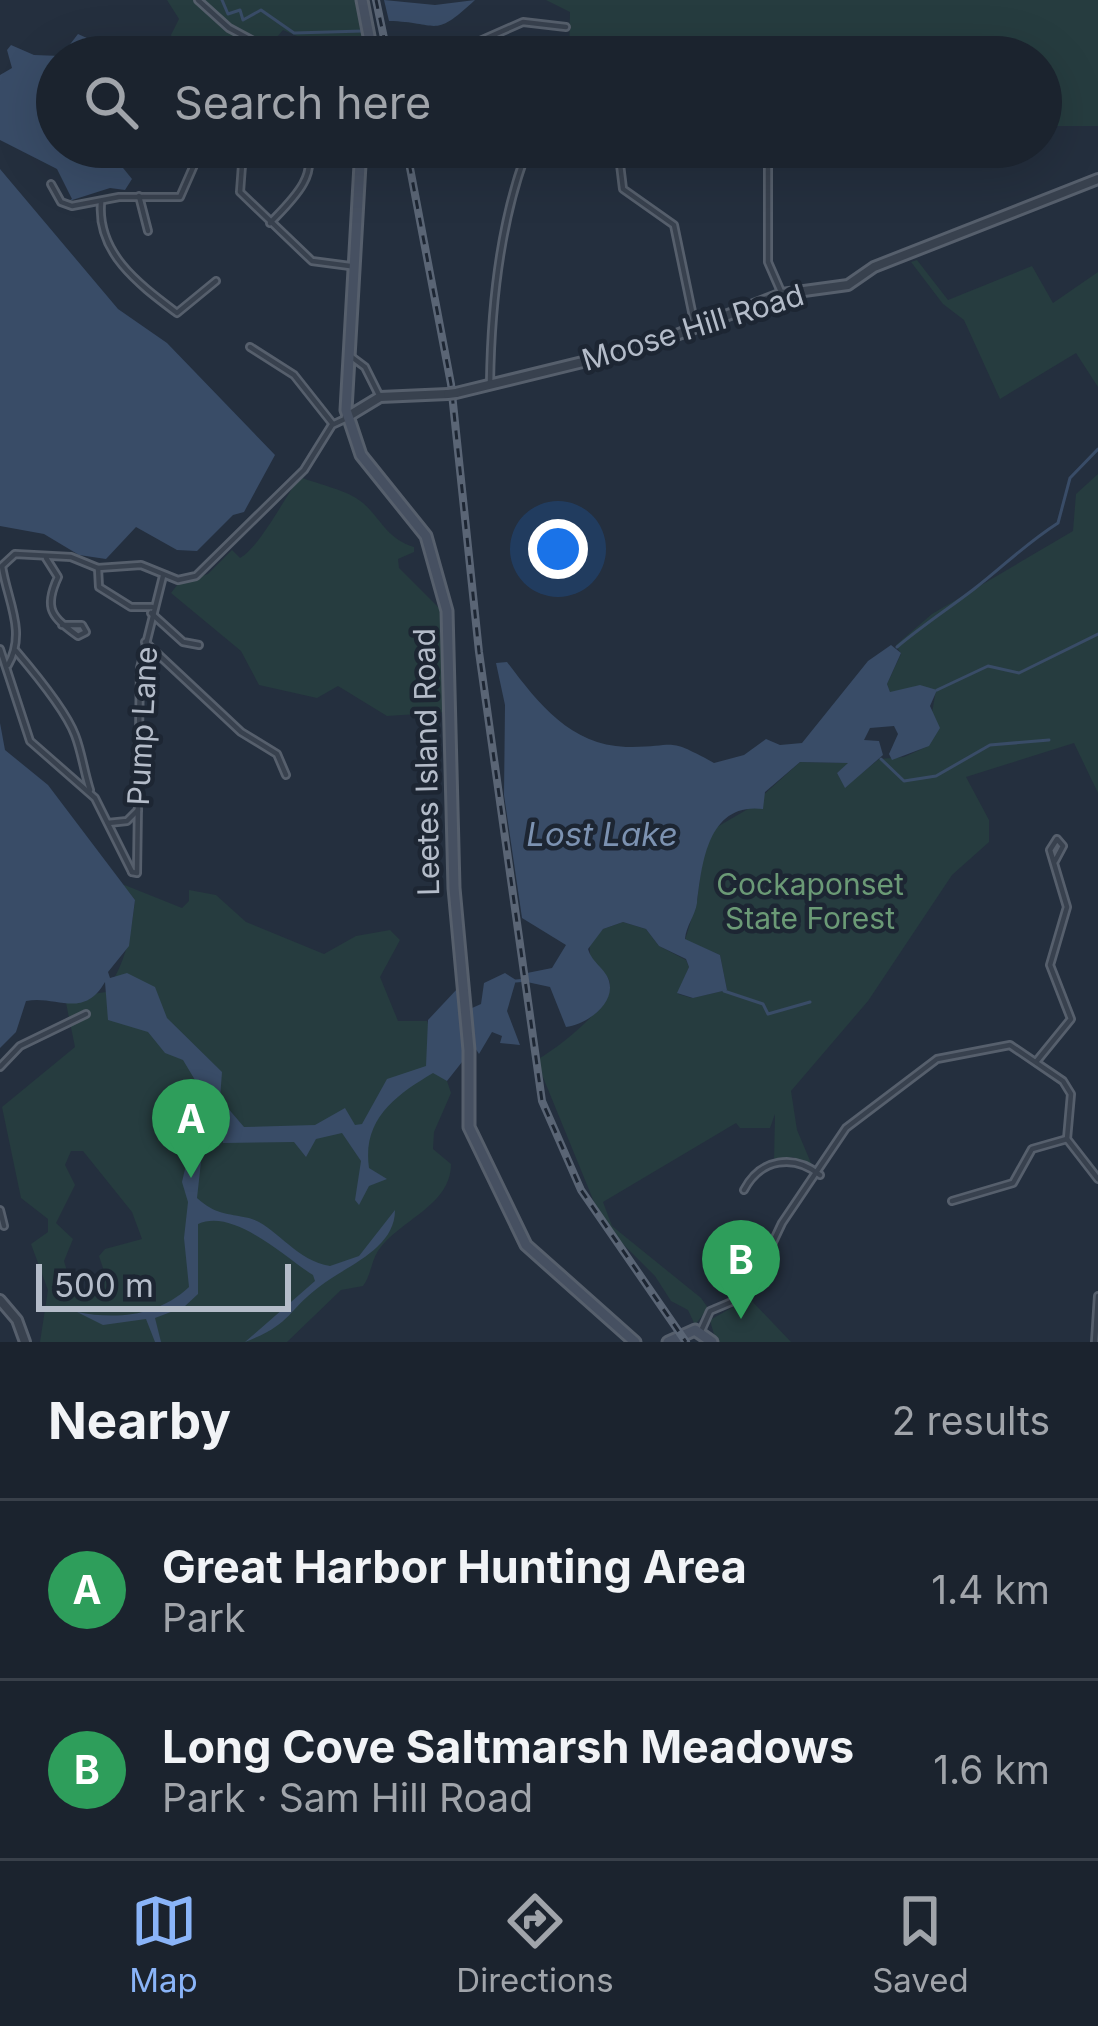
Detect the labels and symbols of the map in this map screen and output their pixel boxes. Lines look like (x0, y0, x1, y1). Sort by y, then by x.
street label: Moose Hill Road (578, 276, 808, 378)
your location (528, 519, 588, 579)
street label: Leetes Island Road (406, 628, 446, 896)
street label: Pump Lane (120, 646, 164, 806)
water label: Lost Lake (526, 814, 678, 854)
park label: Cockaponset State Forest (716, 866, 904, 936)
pin: A (152, 1079, 230, 1178)
pin: B (702, 1220, 780, 1319)
scale bar (36, 1258, 291, 1311)

